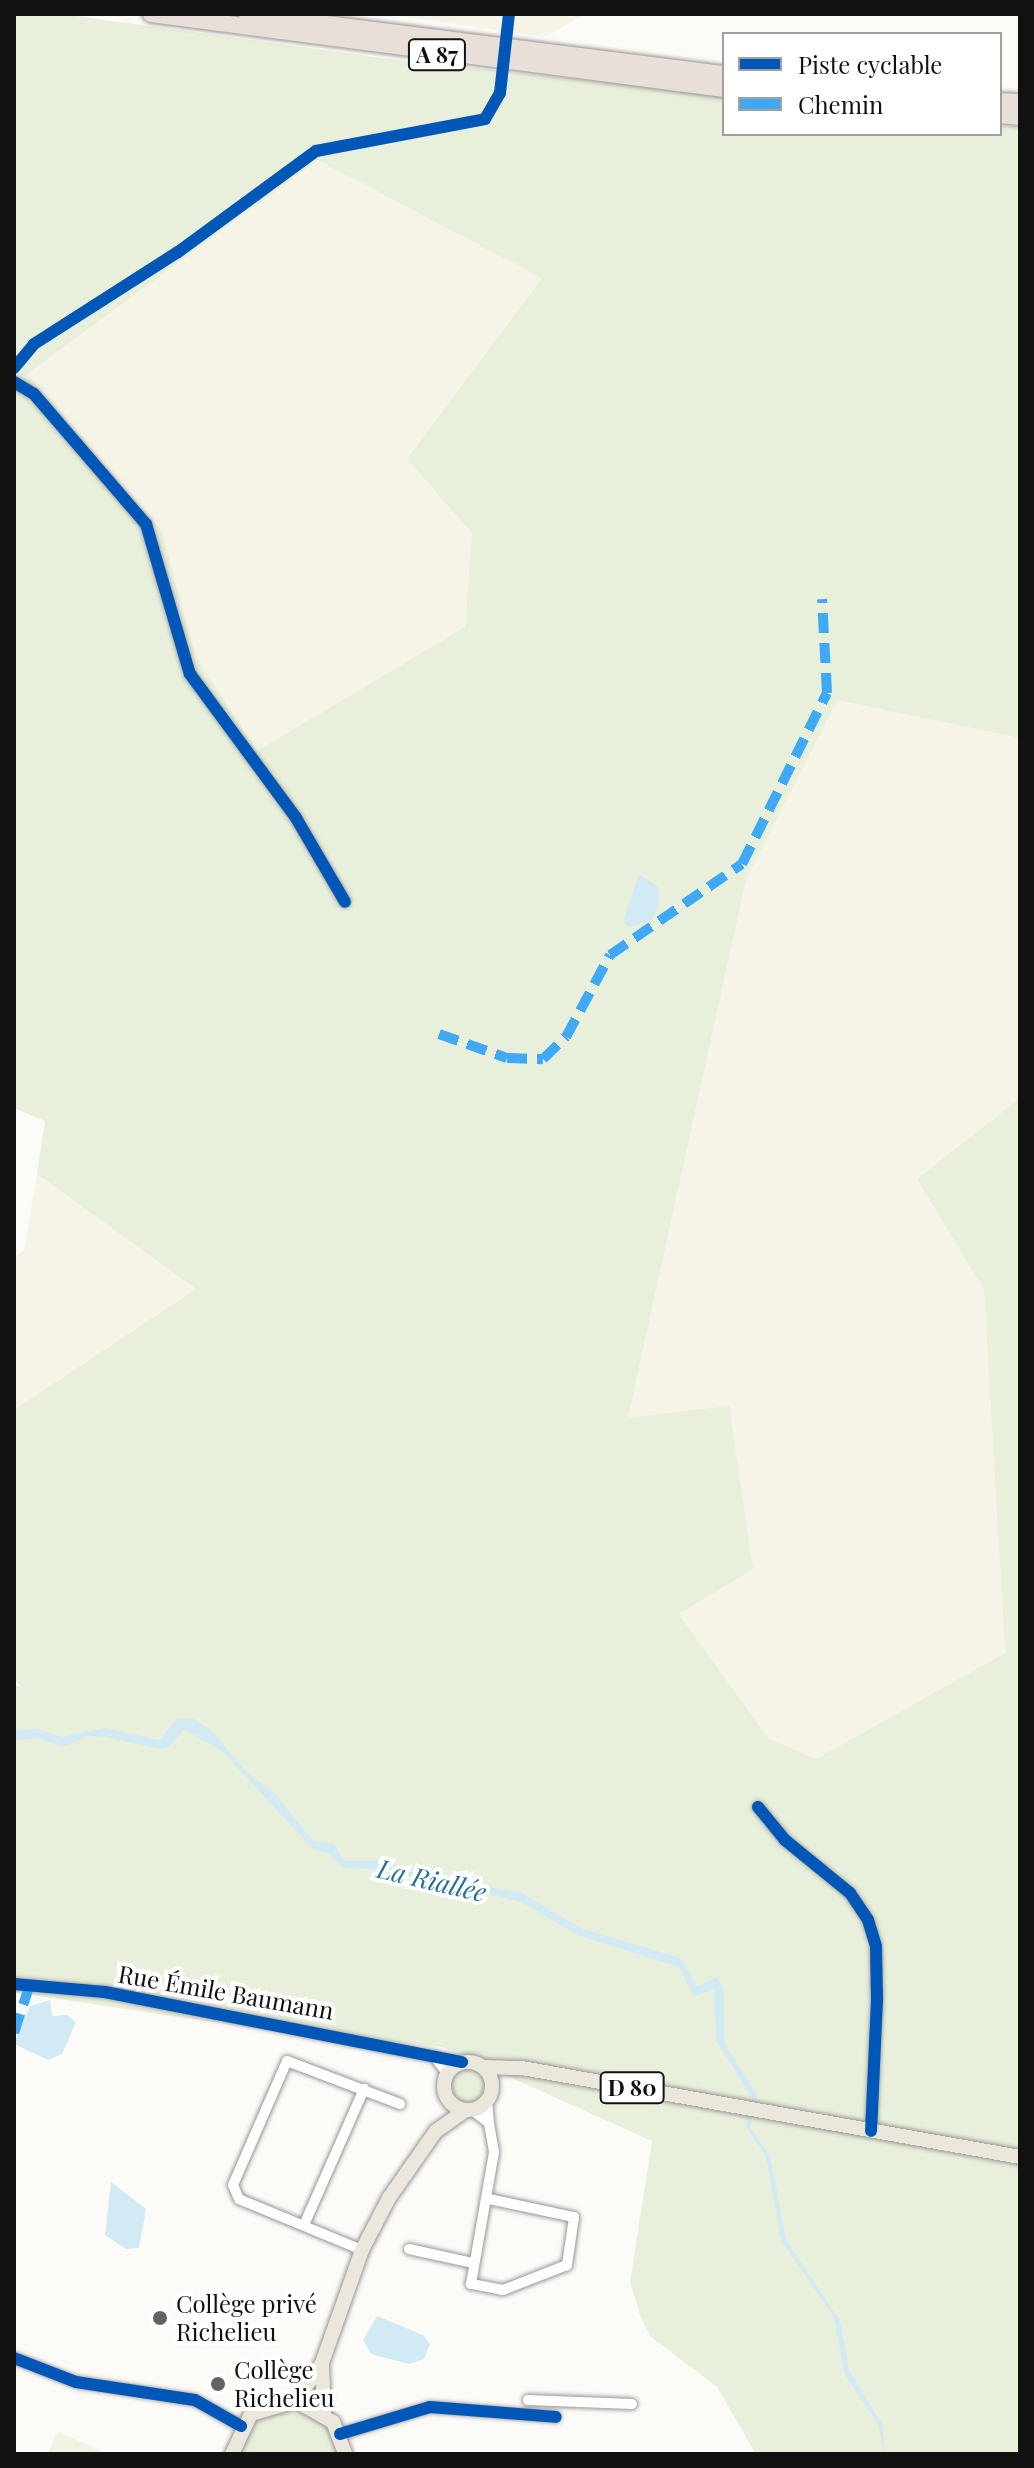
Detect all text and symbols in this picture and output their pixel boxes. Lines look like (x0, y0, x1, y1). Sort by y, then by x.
legend (722, 32, 1002, 136)
road number: A 87 (407, 37, 467, 73)
text: Piste cyclable (798, 48, 942, 80)
text: Chemin (798, 88, 883, 120)
water label: La Riallée (374, 1852, 490, 1908)
street label: Rue Émile Baumann (116, 1959, 336, 2025)
road number: D 80 (598, 2070, 666, 2106)
place label: Collège privé Richelieu (176, 2290, 317, 2346)
marker: Collège privé Richelieu (151, 2309, 169, 2327)
place label: Collège Richelieu (234, 2356, 334, 2412)
marker: Collège Richelieu (209, 2375, 227, 2393)

